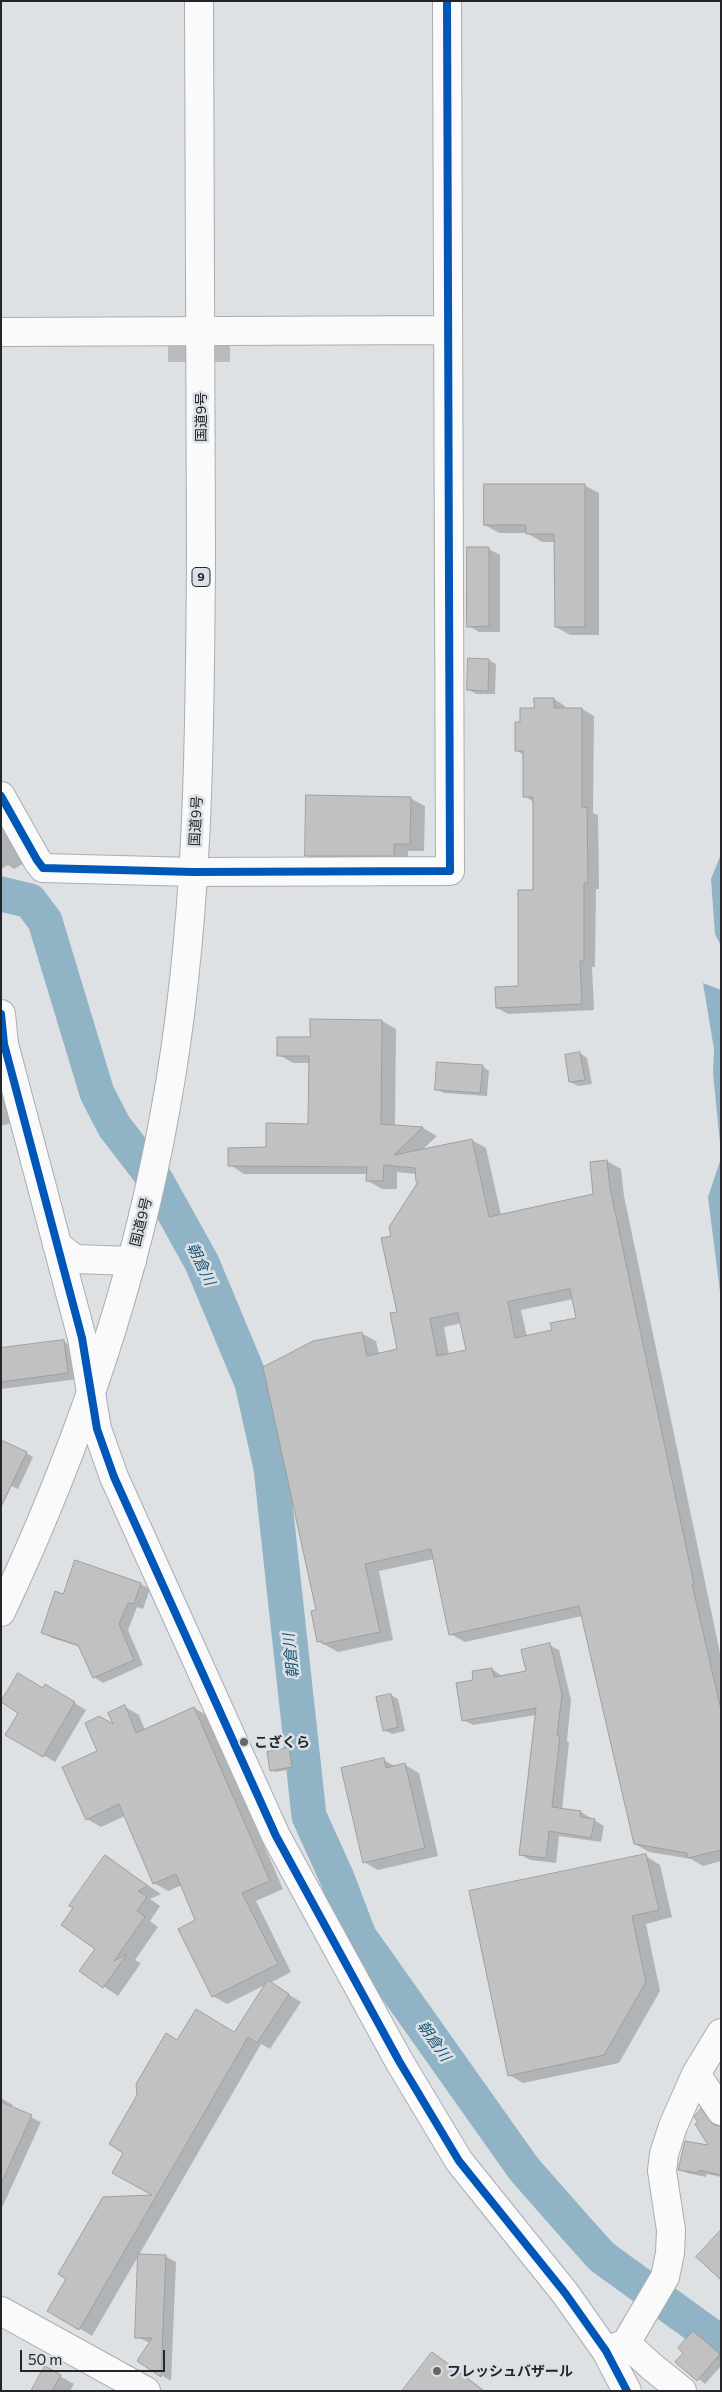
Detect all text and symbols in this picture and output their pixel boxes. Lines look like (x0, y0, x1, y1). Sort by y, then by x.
street label: 国道9号 (193, 392, 209, 442)
road number: 9 (192, 568, 210, 586)
street label: 国道9号 (186, 795, 206, 847)
street label: 国道9号 (127, 1195, 155, 1249)
water label: 朝倉川 (183, 1240, 219, 1288)
water label: 朝倉川 (280, 1633, 302, 1679)
place label: こざくら (254, 1734, 310, 1750)
marker: こざくら (238, 1736, 250, 1748)
water label: 朝倉川 (414, 2017, 454, 2065)
scale bar (22, 2340, 168, 2372)
text: 50 m (28, 2350, 62, 2368)
place label: フレッシュバザール (447, 2363, 573, 2379)
marker: フレッシュバザール (431, 2365, 443, 2377)

